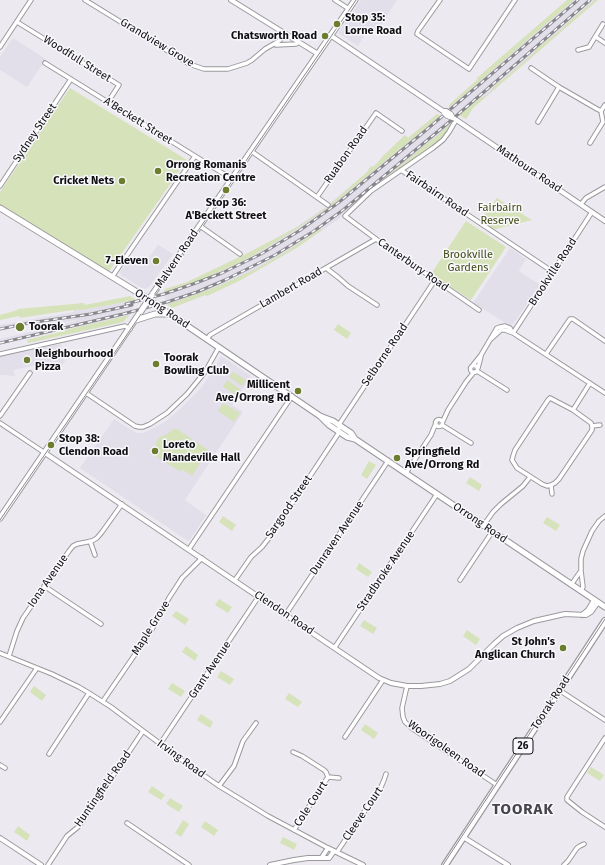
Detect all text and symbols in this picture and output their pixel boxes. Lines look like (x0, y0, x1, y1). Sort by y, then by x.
place label: Stop 35: Lorne Road (345, 11, 402, 37)
street label: Grandview Grove (118, 16, 196, 70)
marker: Stop 35: Lorne Road (332, 19, 342, 29)
place label: Chatsworth Road (231, 29, 317, 43)
marker: Chatsworth Road (320, 31, 330, 41)
street label: Woodfull Street (41, 33, 113, 85)
street label: A'Beckett Street (101, 95, 175, 147)
street label: Sydney Street (10, 101, 60, 165)
street label: Ruabon Road (321, 124, 371, 186)
street label: Mathoura Road (494, 142, 564, 196)
place label: Orrong Romanis Recreation Centre (166, 158, 256, 184)
marker: Orrong Romanis Recreation Centre (153, 166, 163, 176)
street label: Fairbairn Road (403, 168, 471, 220)
place label: Cricket Nets (53, 174, 114, 188)
marker: Cricket Nets (117, 176, 127, 186)
marker: Stop 36: A'Beckett Street (221, 185, 231, 195)
place label: Stop 36: A'Beckett Street (185, 196, 267, 222)
park label: Fairbairn Reserve (478, 201, 522, 227)
street label: Malvern Road (153, 227, 201, 291)
street label: Canterbury Road (375, 236, 451, 294)
street label: Brookville Road (526, 236, 580, 308)
park label: Brookville Gardens (443, 248, 493, 274)
place label: 7-Eleven (106, 254, 148, 268)
marker: 7-Eleven (151, 256, 161, 266)
street label: Lambert Road (257, 265, 325, 311)
street label: Orrong Road (132, 286, 192, 332)
place label: Toorak (29, 320, 63, 334)
marker: Toorak (14, 321, 26, 333)
street label: Selborne Road (359, 321, 411, 389)
place label: Neighbourhood Pizza (35, 347, 113, 373)
place label: Toorak Bowling Club (164, 351, 229, 377)
marker: Neighbourhood Pizza (22, 355, 32, 365)
marker: Toorak Bowling Club (151, 359, 161, 369)
place label: Millicent Ave/Orrong Rd (216, 378, 290, 404)
marker: Millicent Ave/Orrong Rd (293, 386, 303, 396)
place label: Stop 38: Clendon Road (59, 432, 128, 458)
place label: Loreto Mandeville Hall (163, 438, 240, 464)
marker: Stop 38: Clendon Road (46, 440, 56, 450)
place label: Springfield Ave/Orrong Rd (405, 445, 479, 471)
marker: Loreto Mandeville Hall (150, 446, 160, 456)
marker: Springfield Ave/Orrong Rd (392, 453, 402, 463)
street label: Sargood Street (263, 473, 315, 541)
street label: Dunraven Avenue (307, 498, 367, 578)
street label: Orrong Road (450, 500, 510, 546)
street label: Stradbroke Avenue (354, 528, 418, 614)
street label: Iona Avenue (25, 552, 71, 610)
street label: Clendon Road (252, 588, 316, 638)
street label: Maple Grove (129, 598, 173, 658)
place label: St John's Anglican Church (475, 635, 555, 661)
street label: Grant Avenue (186, 639, 234, 701)
marker: St John's Anglican Church (558, 643, 568, 653)
street label: Toorak Road (529, 674, 573, 732)
street label: Woorigoleen Road (405, 717, 487, 781)
street label: Irving Road (154, 737, 208, 781)
road number: 26 (513, 738, 533, 754)
street label: Huntingfield Road (72, 748, 134, 830)
street label: Cole Court (291, 779, 331, 829)
street label: Cleeve Court (340, 784, 386, 844)
district label: TOORAK (492, 801, 554, 819)

